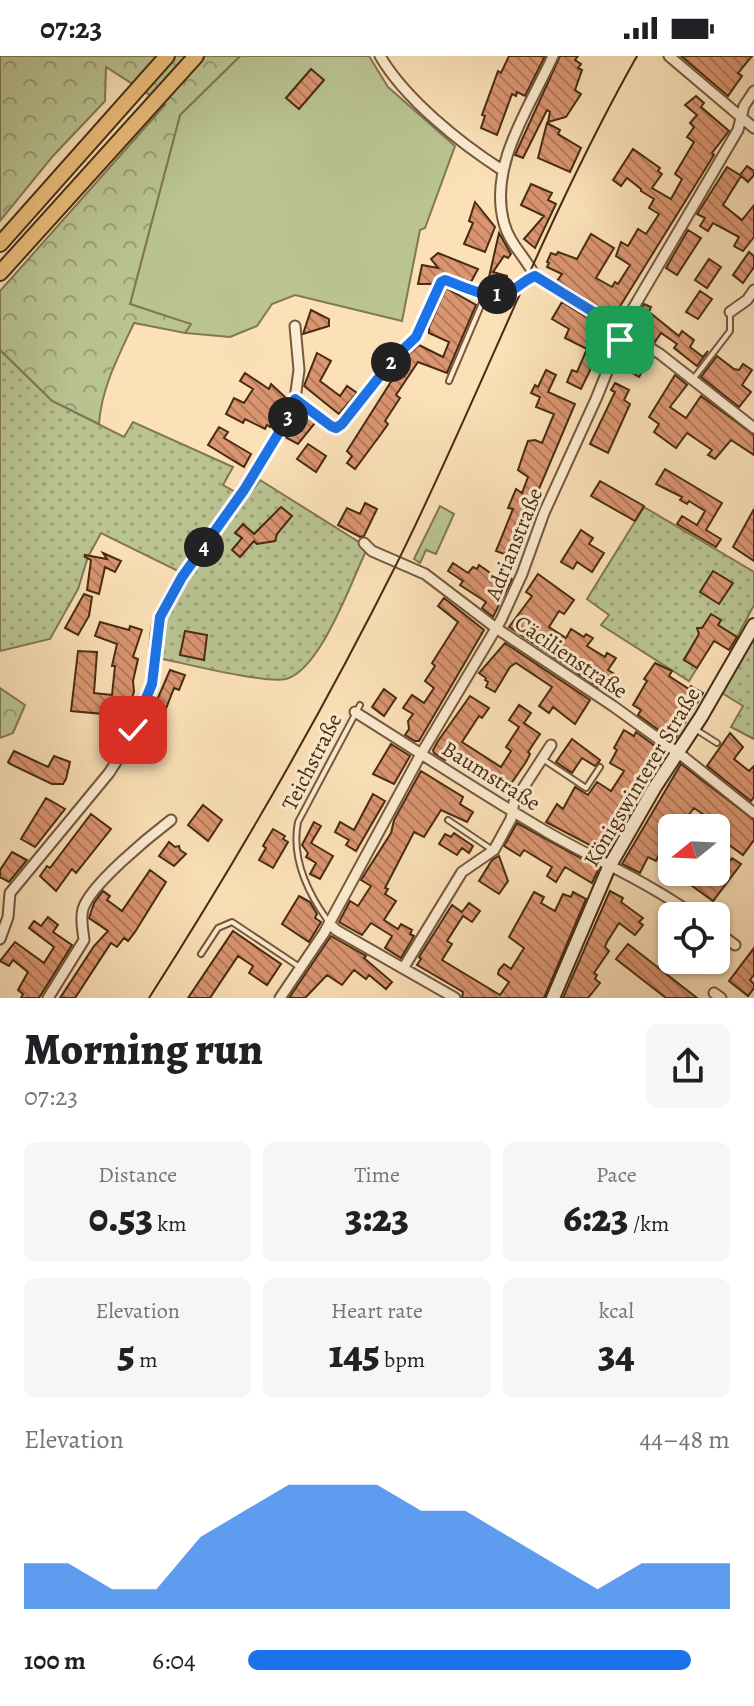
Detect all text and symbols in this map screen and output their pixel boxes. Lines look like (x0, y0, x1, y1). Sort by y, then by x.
text: 07:23 (40, 8, 102, 48)
pin: 1 (477, 274, 517, 314)
text: 1 (493, 279, 501, 309)
pin (586, 306, 654, 374)
icon: arrive (598, 318, 642, 362)
pin: 2 (371, 342, 411, 382)
text: 2 (386, 347, 396, 377)
pin: 3 (268, 397, 308, 437)
text: 3 (283, 402, 293, 432)
street label: Adrianstraße (477, 483, 550, 606)
pin: 4 (184, 527, 224, 567)
text: 4 (199, 532, 209, 562)
street label: Cäcilienstraße (509, 608, 633, 706)
street label: Königswinterer Straße (577, 682, 707, 872)
pin (99, 696, 167, 764)
icon: check (111, 708, 155, 752)
street label: Teichstraße (275, 708, 349, 816)
street label: Baumstraße (436, 734, 546, 818)
north arrow (658, 814, 730, 886)
map controls (658, 814, 730, 974)
button: locate (658, 902, 730, 974)
text: Morning run (24, 1019, 263, 1079)
button: share (646, 1024, 730, 1108)
text: 07:23 (24, 1079, 78, 1114)
text: Distance (98, 1160, 177, 1190)
text: Time (354, 1160, 400, 1190)
text: Pace (596, 1160, 637, 1190)
text: 0.53 (89, 1190, 153, 1245)
text: 3:23 (345, 1190, 409, 1245)
text: 6:23 (563, 1190, 629, 1245)
text: km (153, 1209, 187, 1239)
text: /km (629, 1209, 669, 1239)
text: Elevation (95, 1296, 180, 1326)
text: Heart rate (331, 1296, 423, 1326)
text: kcal (599, 1296, 634, 1326)
text: 5 (118, 1326, 135, 1381)
text: 145 (329, 1326, 380, 1381)
text: 34 (598, 1326, 635, 1381)
text: m (135, 1345, 158, 1375)
text: bpm (380, 1345, 425, 1375)
text: Elevation (24, 1422, 124, 1457)
text: 44–48 m (639, 1422, 730, 1457)
text: 100 m (24, 1643, 86, 1678)
text: 6:04 (152, 1643, 196, 1678)

